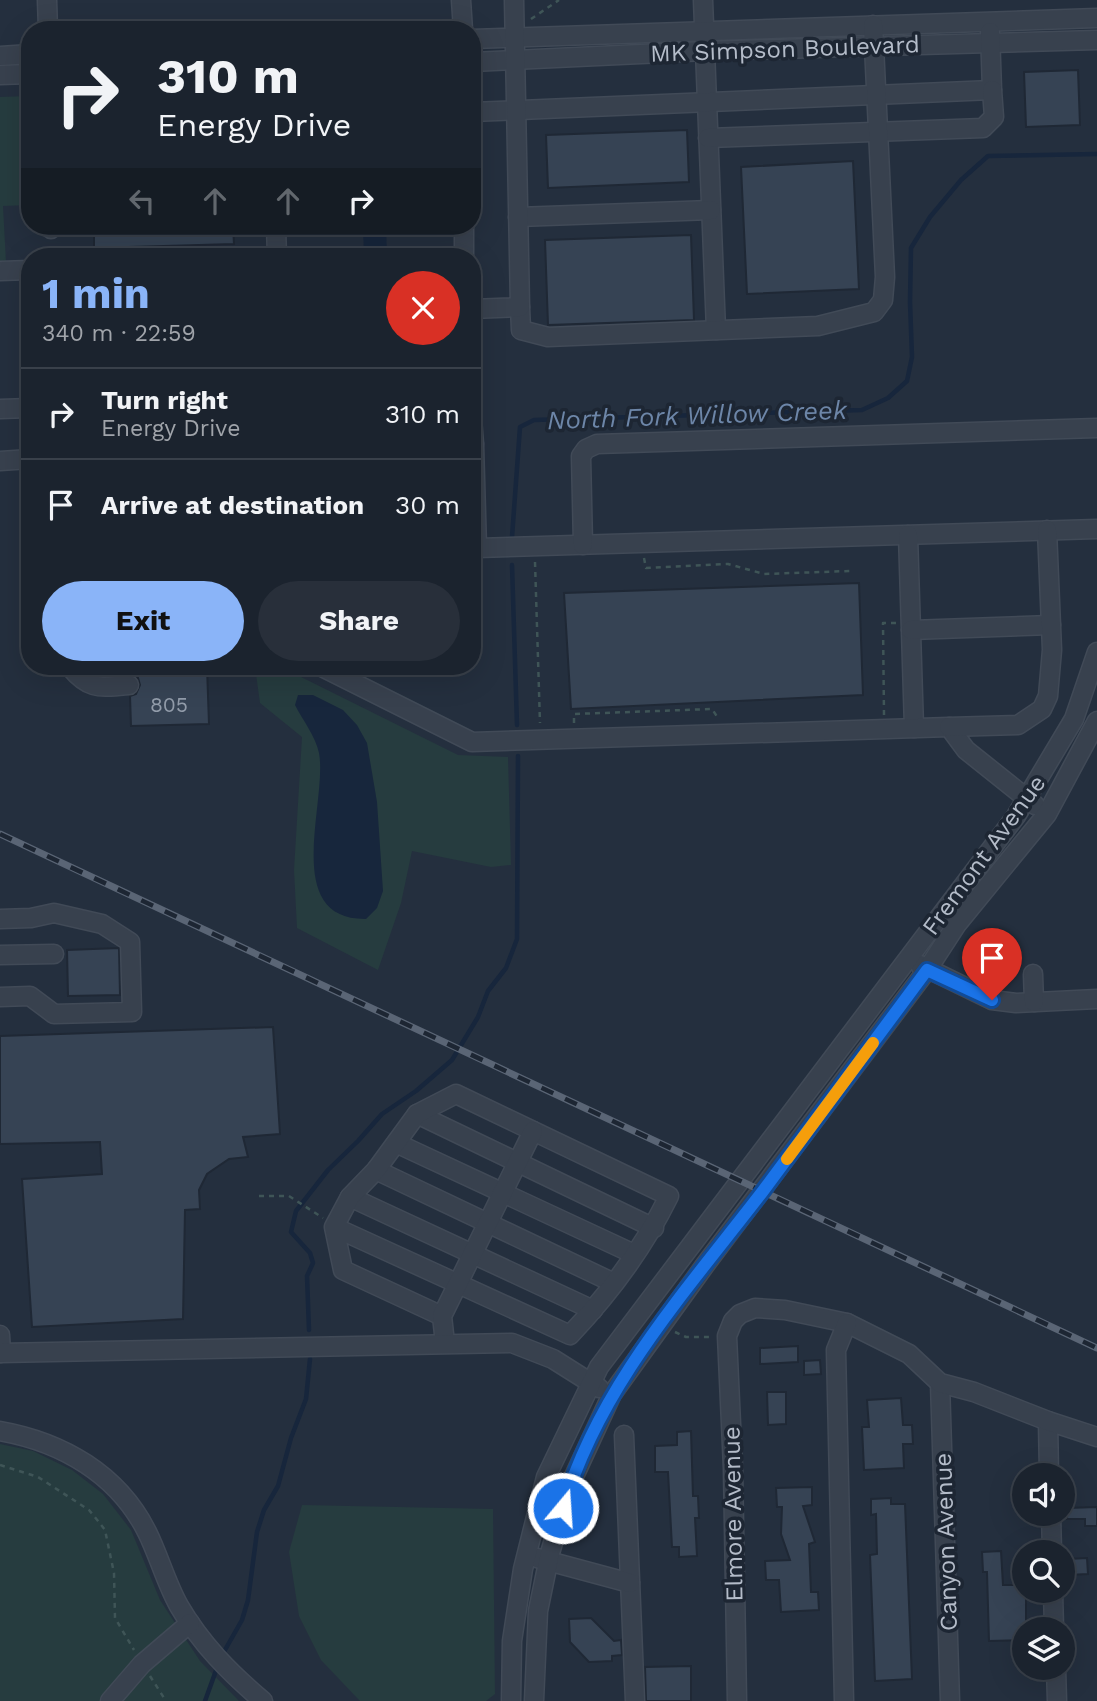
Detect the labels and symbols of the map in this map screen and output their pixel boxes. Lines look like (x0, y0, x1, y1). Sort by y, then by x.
street label: MK Simpson Boulevard (650, 30, 920, 68)
water label: North Fork Willow Creek (546, 395, 848, 435)
house number: 805 (150, 692, 188, 717)
street label: Fremont Avenue (917, 769, 1051, 941)
pin (962, 928, 1022, 1000)
street label: Elmore Avenue (717, 1426, 749, 1602)
street label: Canyon Avenue (929, 1452, 963, 1632)
position arrow (526, 1471, 600, 1545)

